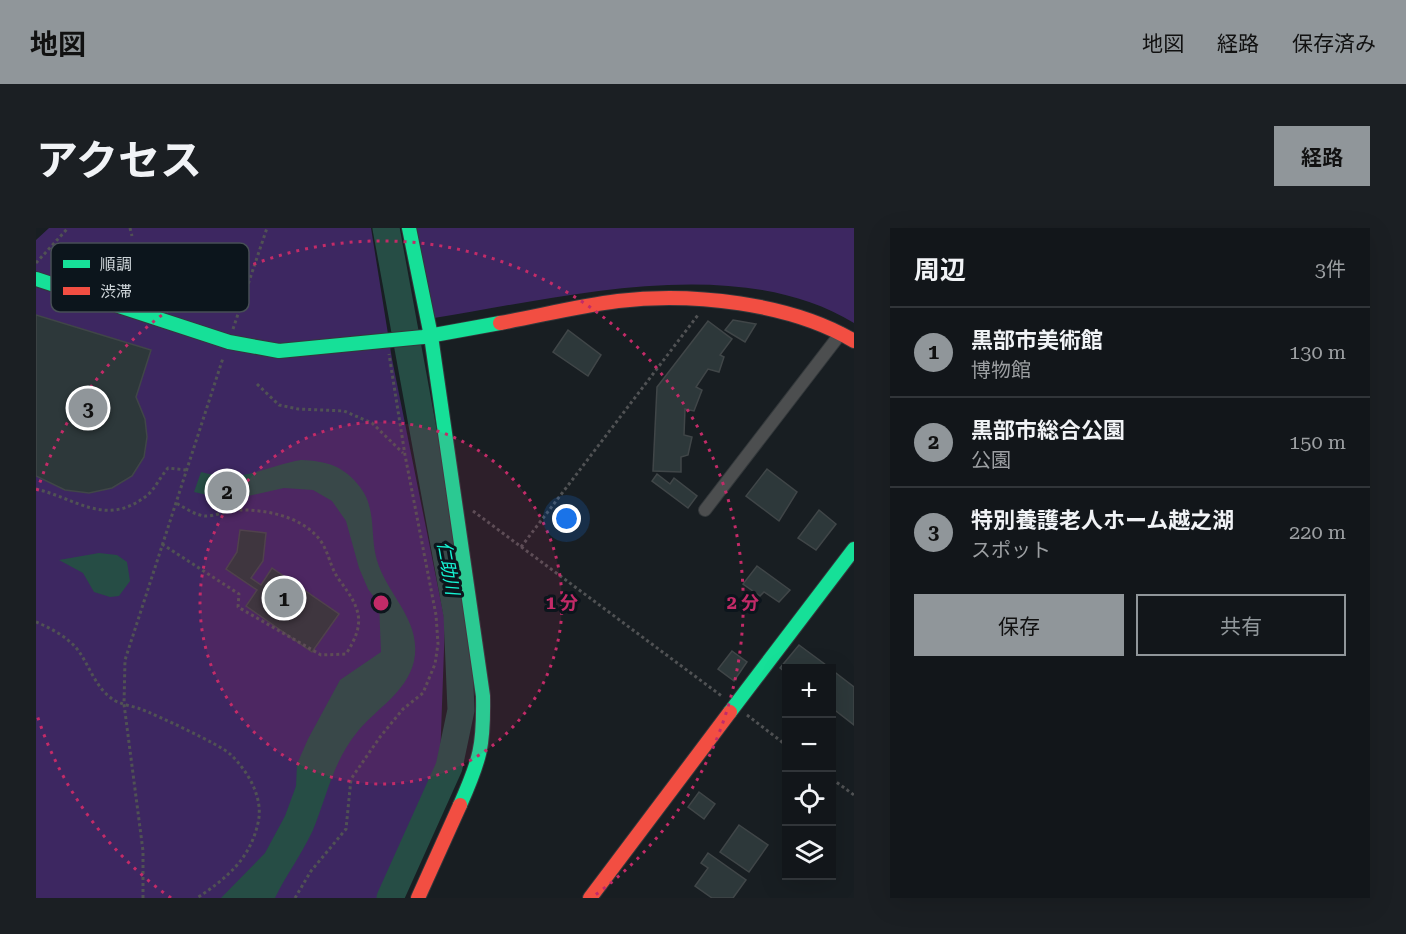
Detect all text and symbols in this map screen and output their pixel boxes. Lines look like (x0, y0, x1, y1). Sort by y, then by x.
text: 地図 (30, 28, 86, 61)
text: 地図 (1142, 32, 1184, 56)
text: 経路 (1217, 32, 1259, 56)
text: 保存済み (1292, 32, 1376, 56)
button: 経路 (1274, 126, 1370, 186)
text: アクセス (36, 136, 202, 185)
legend (51, 243, 249, 312)
text: 順調 (100, 255, 132, 274)
text: 周辺 (914, 255, 966, 285)
text: 3件 (1315, 257, 1346, 281)
text: 渋滞 (100, 282, 132, 301)
text: 黒部市美術館 (971, 328, 1103, 353)
text: 1 (928, 340, 939, 364)
text: 130 m (1289, 340, 1346, 364)
text: 博物館 (971, 358, 1031, 382)
pin: 3 (68, 386, 108, 430)
text: 黒部市総合公園 (971, 418, 1125, 443)
text: 2 (928, 430, 939, 454)
text: 150 m (1289, 430, 1346, 454)
text: 公園 (971, 448, 1011, 472)
pin: 2 (208, 468, 246, 514)
your location (552, 504, 581, 533)
text: 特別養護老人ホーム越之湖 (971, 508, 1234, 533)
text: 3 (928, 520, 939, 544)
text: 220 m (1289, 520, 1346, 544)
text: スポット (971, 538, 1051, 562)
water label: 仁助川 (433, 540, 464, 598)
pin: 1 (264, 576, 304, 620)
text: 1 分 (546, 592, 578, 613)
text: 2 分 (727, 592, 759, 613)
centre of rings (371, 593, 391, 613)
button: 保存 (914, 594, 1124, 656)
button: 共有 (1136, 594, 1346, 656)
map controls (782, 664, 836, 880)
button: + (782, 664, 836, 718)
button: − (782, 718, 836, 772)
button: locate (782, 772, 836, 826)
button: layers (782, 826, 836, 880)

